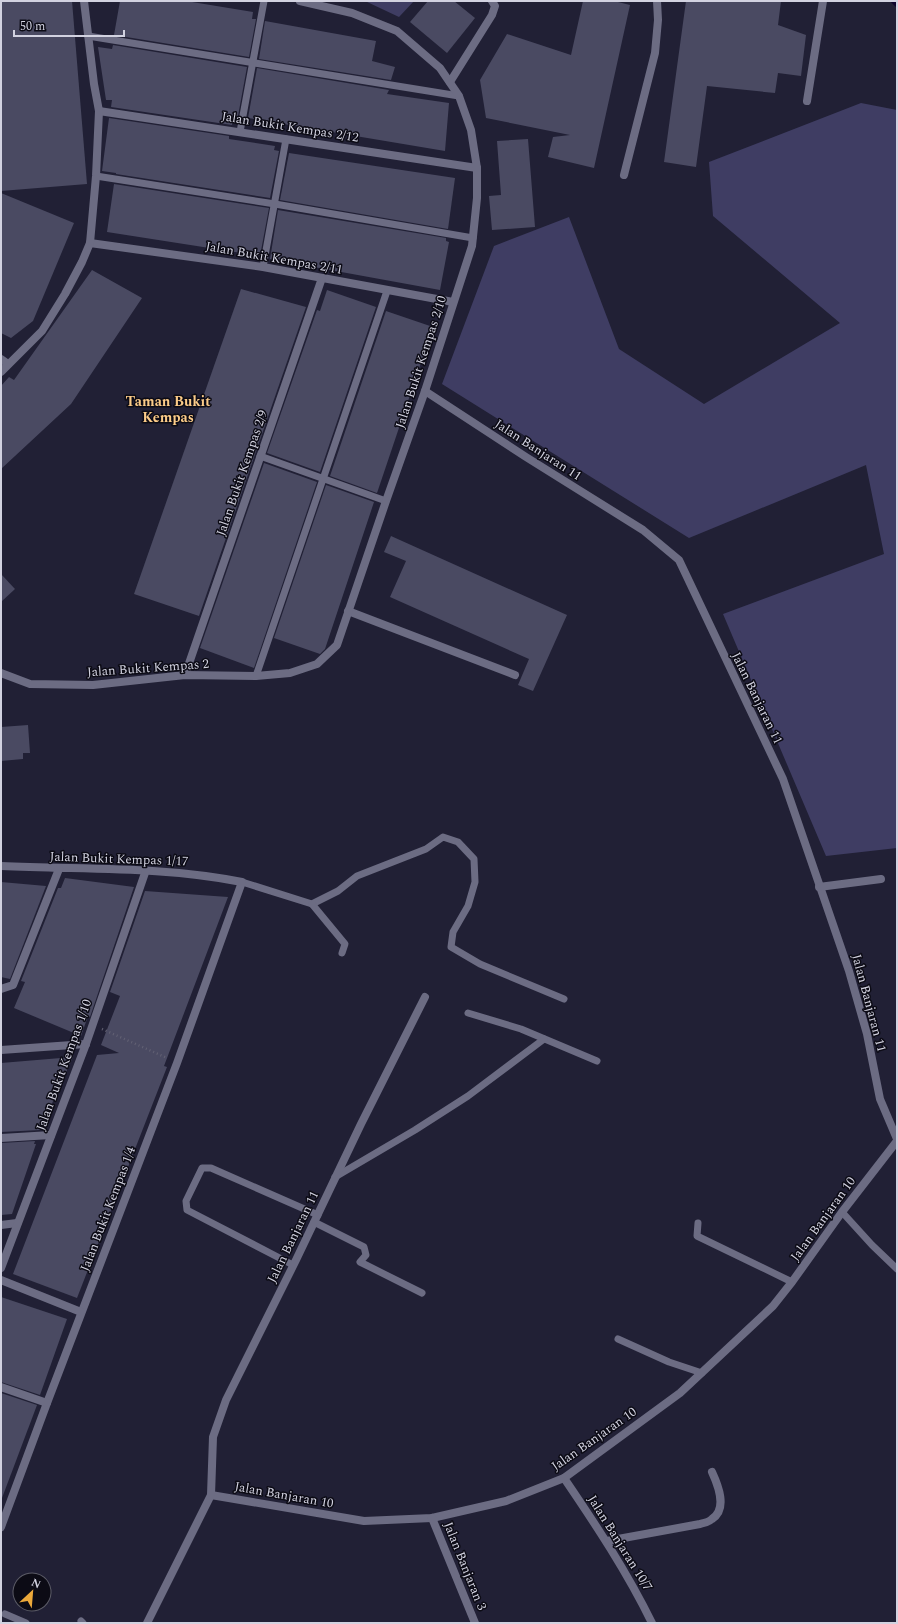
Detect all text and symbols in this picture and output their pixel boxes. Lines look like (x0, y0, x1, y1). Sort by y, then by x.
scale bar (14, 12, 124, 38)
text: 50 m (20, 17, 45, 36)
street label: Jalan Bukit Kempas 2/12 (220, 106, 360, 148)
street label: Jalan Bukit Kempas 2/11 (204, 236, 344, 280)
street label: Jalan Bukit Kempas 2/10 (390, 292, 452, 431)
district label: Taman Bukit Kempas (125, 391, 211, 428)
street label: Jalan Bukit Kempas 2/9 (211, 407, 273, 539)
street label: Jalan Banjaran 11 (490, 414, 586, 486)
street label: Jalan Banjaran 11 (726, 649, 788, 747)
street label: Jalan Bukit Kempas 2 (86, 654, 210, 682)
street label: Jalan Bukit Kempas 1/17 (49, 847, 189, 871)
street label: Jalan Banjaran 11 (846, 952, 892, 1054)
street label: Jalan Bukit Kempas 1/10 (31, 996, 97, 1134)
street label: Jalan Bukit Kempas 1/4 (75, 1143, 141, 1274)
street label: Jalan Banjaran 10 (785, 1172, 861, 1265)
street label: Jalan Banjaran 11 (262, 1188, 324, 1286)
street label: Jalan Banjaran 10 (547, 1402, 641, 1476)
street label: Jalan Banjaran 10 (233, 1476, 336, 1514)
street label: Jalan Banjaran 10/7 (582, 1491, 658, 1595)
street label: Jalan Banjaran 3 (438, 1519, 492, 1614)
north arrow (12, 1572, 52, 1612)
text: N (28, 1574, 44, 1593)

